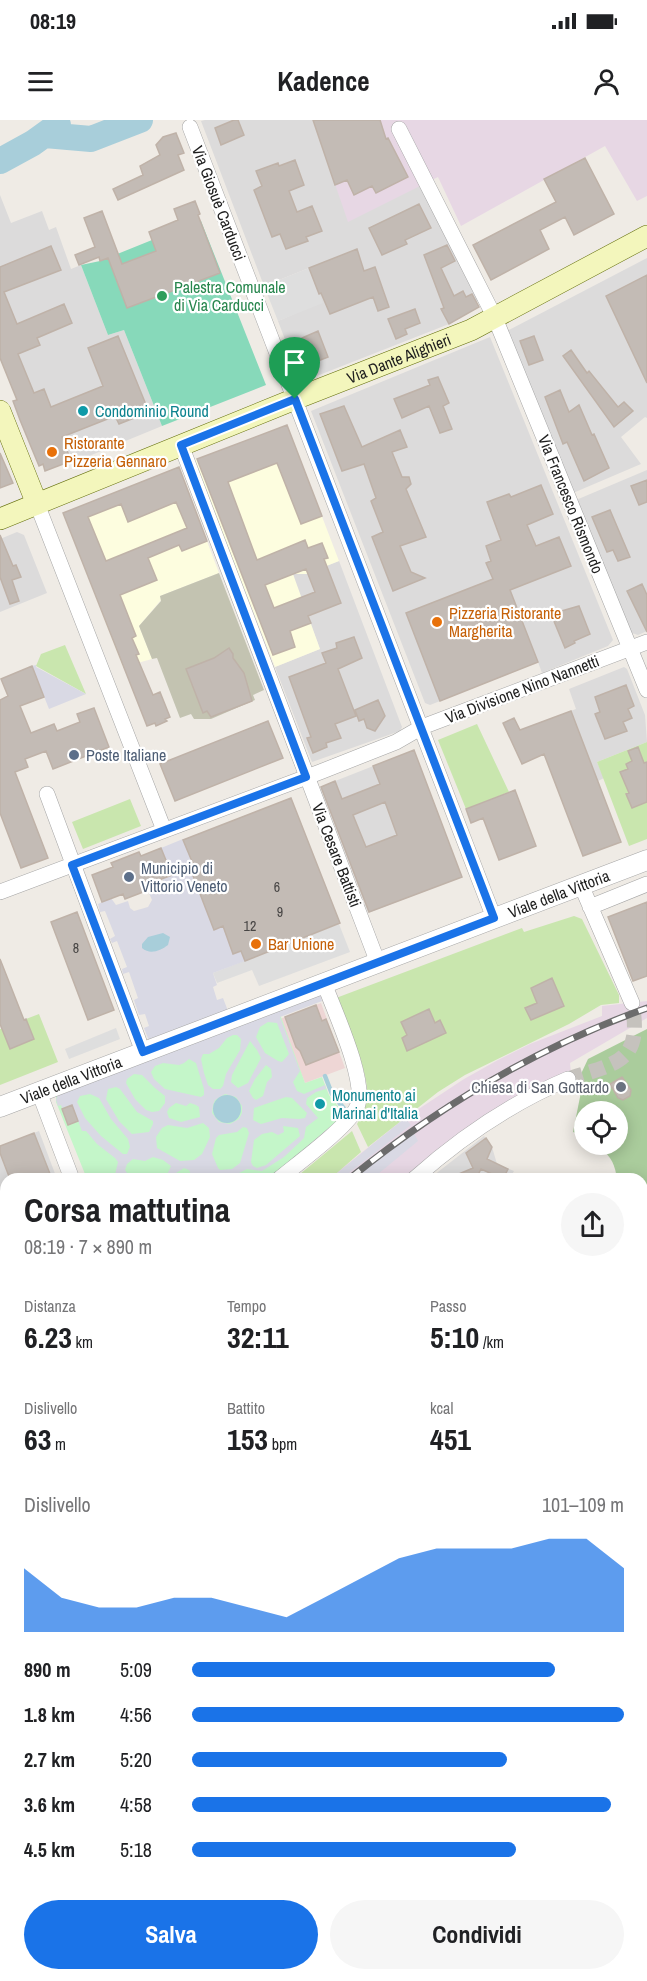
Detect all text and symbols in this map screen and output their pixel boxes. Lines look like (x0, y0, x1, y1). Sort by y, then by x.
text: 08:19 (30, 6, 76, 36)
text: Kadence (277, 63, 370, 99)
icon: menu (24, 65, 57, 98)
icon: person (590, 65, 623, 98)
street label: Via Giosuè Carducci (187, 142, 251, 264)
place label: Palestra Comunale di Via Carducci (174, 276, 286, 316)
marker: Palestra Comunale di Via Carducci (155, 289, 169, 303)
street label: Via Dante Alighieri (344, 328, 454, 389)
pin (269, 337, 320, 399)
icon: arrive (278, 346, 311, 379)
place label: Condominio Round (95, 400, 209, 422)
marker: Condominio Round (76, 404, 90, 418)
street label: Via Francesco Rismondo (533, 431, 609, 577)
place label: Ristorante Pizzeria Gennaro (64, 432, 167, 472)
marker: Ristorante Pizzeria Gennaro (45, 445, 59, 459)
place label: Pizzeria Ristorante Margherita (449, 602, 561, 642)
marker: Pizzeria Ristorante Margherita (430, 615, 444, 629)
street label: Via Divisione Nino Nannetti (442, 649, 602, 729)
place label: Poste Italiane (86, 744, 166, 766)
marker: Poste Italiane (67, 748, 81, 762)
street label: Via Cesare Battisti (307, 800, 367, 910)
place label: Municipio di Vittorio Veneto (141, 857, 228, 897)
street label: Viale della Vittoria (505, 864, 613, 923)
marker: Municipio di Vittorio Veneto (122, 870, 136, 884)
house number: 6 (274, 878, 280, 896)
house number: 9 (277, 903, 283, 921)
house number: 12 (244, 917, 256, 935)
place label: Bar Unione (268, 933, 334, 955)
marker: Bar Unione (249, 937, 263, 951)
house number: 8 (73, 939, 79, 957)
street label: Viale della Vittoria (17, 1050, 126, 1109)
place label: Chiesa di San Gottardo (471, 1076, 609, 1098)
marker: Chiesa di San Gottardo (614, 1080, 628, 1094)
place label: Monumento ai Marinai d'Italia (332, 1084, 419, 1124)
marker: Monumento ai Marinai d'Italia (313, 1097, 327, 1111)
map controls (574, 1101, 628, 1155)
button: locate (574, 1101, 628, 1155)
text: Corsa mattutina (24, 1188, 230, 1232)
button: share (561, 1193, 624, 1256)
text: 08:19 · 7 × 890 m (24, 1233, 152, 1260)
text: Distanza (24, 1295, 76, 1317)
text: Tempo (227, 1295, 266, 1317)
text: Passo (430, 1295, 466, 1317)
text: 6.23 (24, 1317, 72, 1357)
text: 32:11 (227, 1317, 289, 1357)
text: 5:10 (430, 1317, 479, 1357)
text: km (72, 1331, 93, 1353)
text: /km (479, 1331, 504, 1353)
text: Dislivello (24, 1397, 77, 1419)
text: Battito (227, 1397, 265, 1419)
text: kcal (430, 1397, 453, 1419)
text: 63 (24, 1419, 51, 1459)
text: 153 (227, 1419, 268, 1459)
text: 451 (430, 1419, 471, 1459)
text: m (51, 1433, 66, 1455)
text: bpm (268, 1433, 297, 1455)
text: Dislivello (24, 1491, 91, 1518)
text: 101–109 m (542, 1491, 624, 1518)
text: 890 m (24, 1656, 71, 1683)
text: 5:09 (120, 1656, 152, 1683)
text: 1.8 km (24, 1701, 75, 1728)
text: 4:56 (120, 1701, 152, 1728)
text: 2.7 km (24, 1746, 75, 1773)
text: 5:20 (120, 1746, 152, 1773)
text: 3.6 km (24, 1791, 75, 1818)
text: 4:58 (120, 1791, 152, 1818)
text: 4.5 km (24, 1836, 75, 1863)
text: 5:18 (120, 1836, 152, 1863)
button: Salva (24, 1900, 318, 1969)
button: Condividi (330, 1900, 624, 1969)

